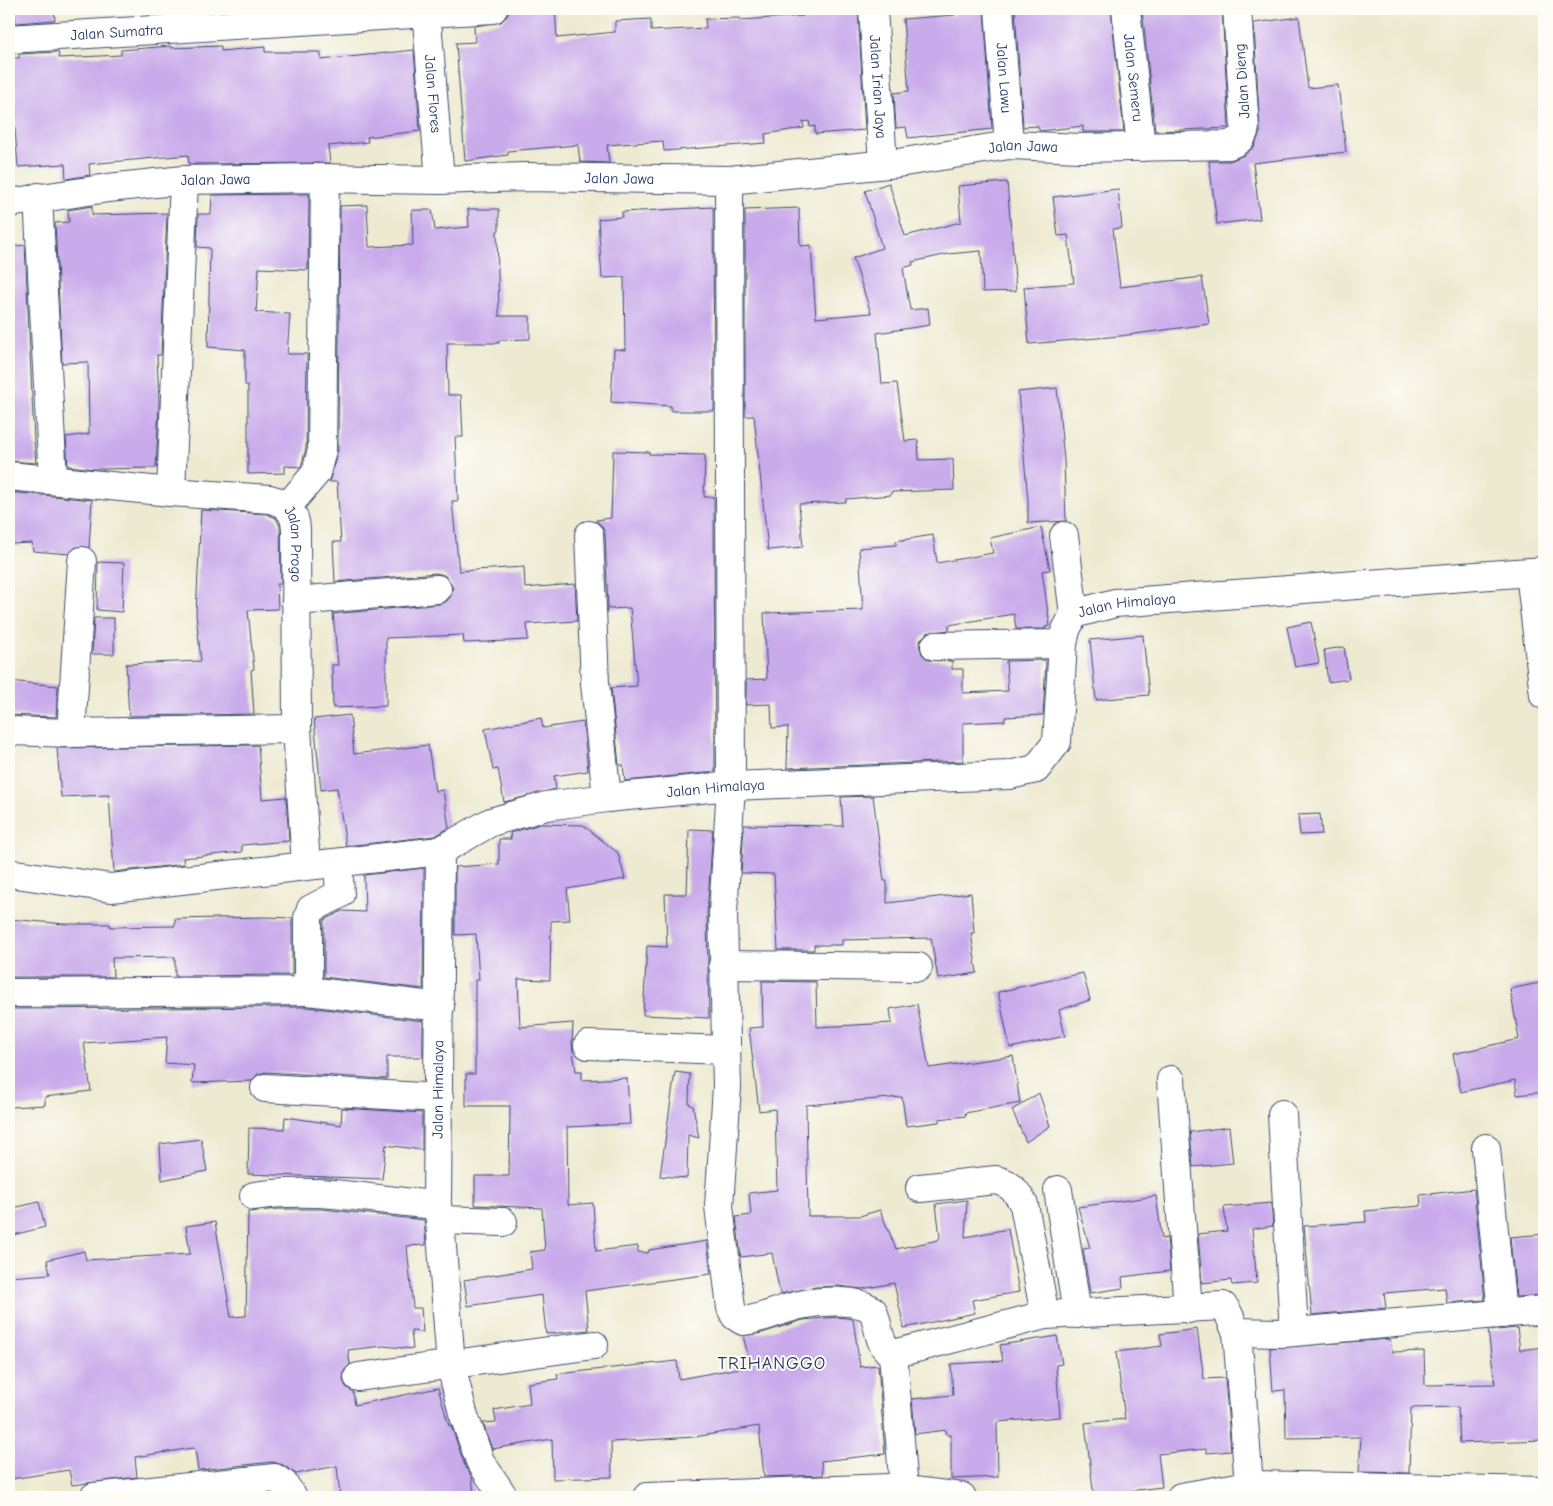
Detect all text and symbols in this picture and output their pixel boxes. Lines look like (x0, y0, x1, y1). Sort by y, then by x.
street label: Jalan Sumatra (70, 20, 164, 44)
street label: Jalan Semeru (1120, 33, 1147, 122)
street label: Jalan Irian Jaya (866, 34, 890, 139)
street label: Jalan Lawu (992, 42, 1016, 114)
street label: Jalan Dieng (1230, 43, 1254, 119)
street label: Jalan Flores (421, 54, 445, 133)
street label: Jalan Jawa (987, 136, 1058, 157)
street label: Jalan Jawa (584, 169, 654, 188)
street label: Jalan Jawa (180, 170, 251, 189)
street label: Jalan Progo (281, 502, 305, 582)
street label: Jalan Himalaya (1076, 589, 1176, 621)
street label: Jalan Himalaya (666, 776, 765, 801)
street label: Jalan Himalaya (429, 1040, 447, 1139)
district label: TRIHANGGO (718, 1353, 826, 1374)

